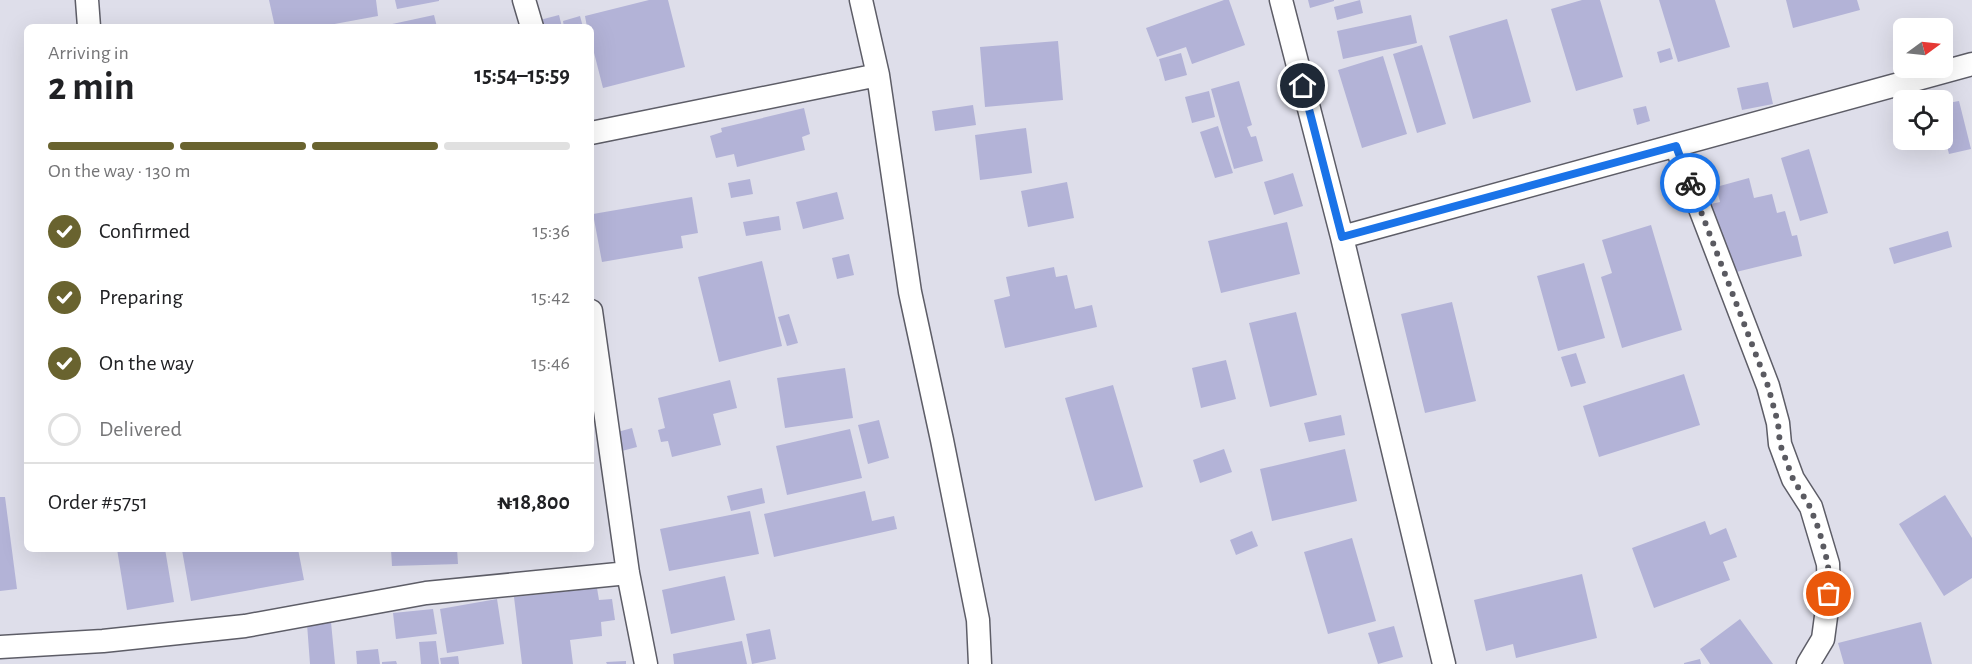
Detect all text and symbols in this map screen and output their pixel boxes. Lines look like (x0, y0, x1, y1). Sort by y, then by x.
north arrow (1893, 18, 1953, 78)
map controls (1893, 18, 1953, 150)
text: Arriving in (48, 43, 129, 63)
pin (1277, 60, 1328, 111)
text: 15:54–15:59 (474, 64, 570, 86)
text: 2 min (48, 68, 135, 107)
icon: home (1286, 69, 1319, 102)
button: locate (1893, 90, 1953, 150)
courier (1660, 153, 1720, 213)
text: On the way · 130 m (48, 161, 190, 181)
icon: bike (1674, 167, 1707, 200)
icon: check (48, 215, 81, 248)
text: Confirmed (99, 220, 190, 242)
text: 15:36 (533, 221, 570, 241)
icon: check (48, 281, 81, 314)
text: Preparing (99, 286, 183, 308)
text: 15:42 (531, 287, 570, 307)
icon: check (48, 347, 81, 380)
text: On the way (99, 352, 194, 374)
text: 15:46 (531, 353, 570, 373)
text: Delivered (99, 418, 182, 440)
text: Order #5751 (48, 491, 148, 513)
text: ₦18,800 (497, 491, 570, 513)
pin (1803, 568, 1854, 619)
icon: bag (1812, 577, 1845, 610)

